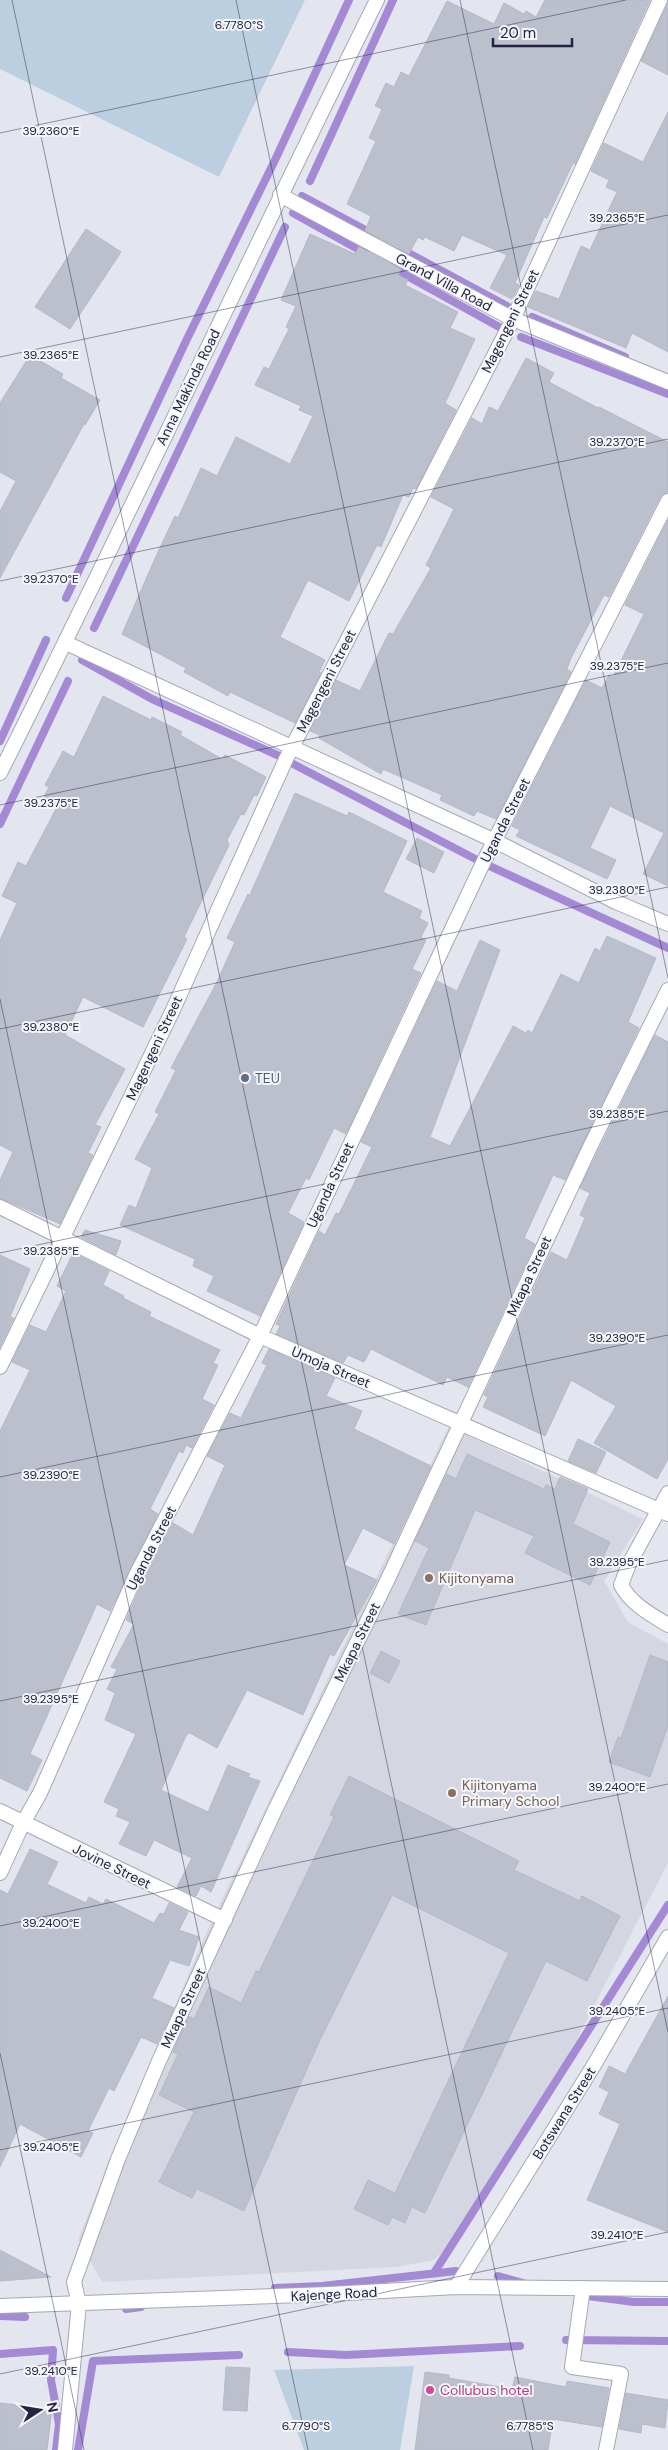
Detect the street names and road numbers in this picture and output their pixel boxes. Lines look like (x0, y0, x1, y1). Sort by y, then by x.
street label: Grand Villa Road (393, 249, 495, 315)
street label: Magengeni Street (477, 266, 543, 376)
street label: Anna Makinda Road (152, 326, 224, 448)
street label: Magengeni Street (292, 626, 360, 736)
street label: Uganda Street (476, 775, 534, 865)
street label: Magengeni Street (122, 993, 186, 1103)
street label: Uganda Street (302, 1139, 358, 1231)
street label: Mkapa Street (503, 1233, 555, 1319)
street label: Umoja Street (289, 1342, 373, 1392)
street label: Uganda Street (122, 1503, 180, 1593)
street label: Mkapa Street (330, 1599, 384, 1685)
street label: Jovine Street (70, 1839, 154, 1893)
street label: Mkapa Street (157, 1965, 209, 2051)
street label: Botswana Street (528, 2063, 600, 2163)
street label: Kajenge Road (290, 2283, 378, 2305)

